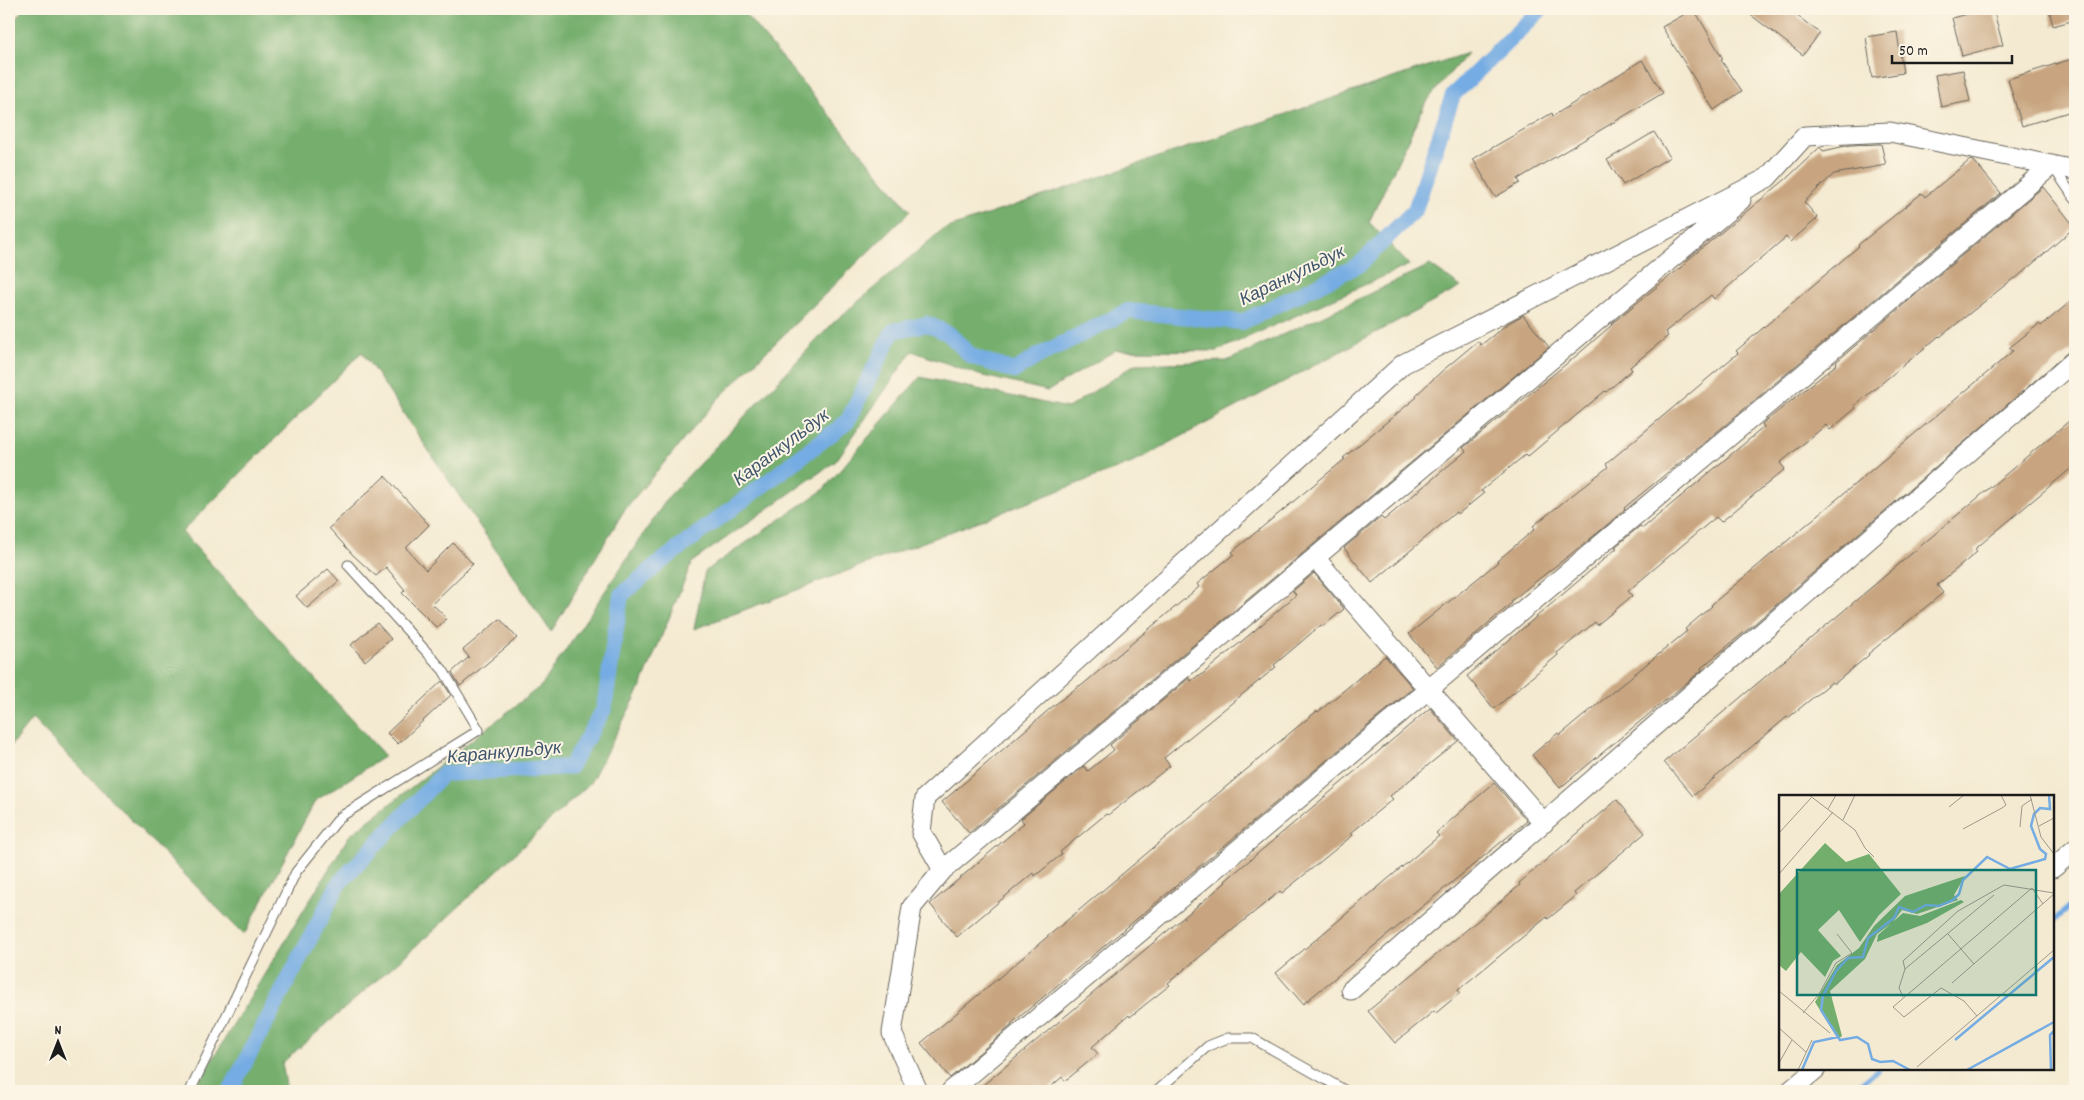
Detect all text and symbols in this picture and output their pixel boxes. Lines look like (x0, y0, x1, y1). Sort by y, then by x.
scale bar (1892, 32, 2012, 64)
text: 50 m (1899, 41, 1928, 63)
water label: Каранкульдук (1236, 240, 1351, 314)
water label: Каранкульдук (729, 404, 837, 493)
water label: Каранкульдук (446, 737, 564, 772)
inset map (1779, 795, 2054, 1070)
north arrow (32, 1018, 82, 1068)
text: N (55, 1021, 62, 1041)

